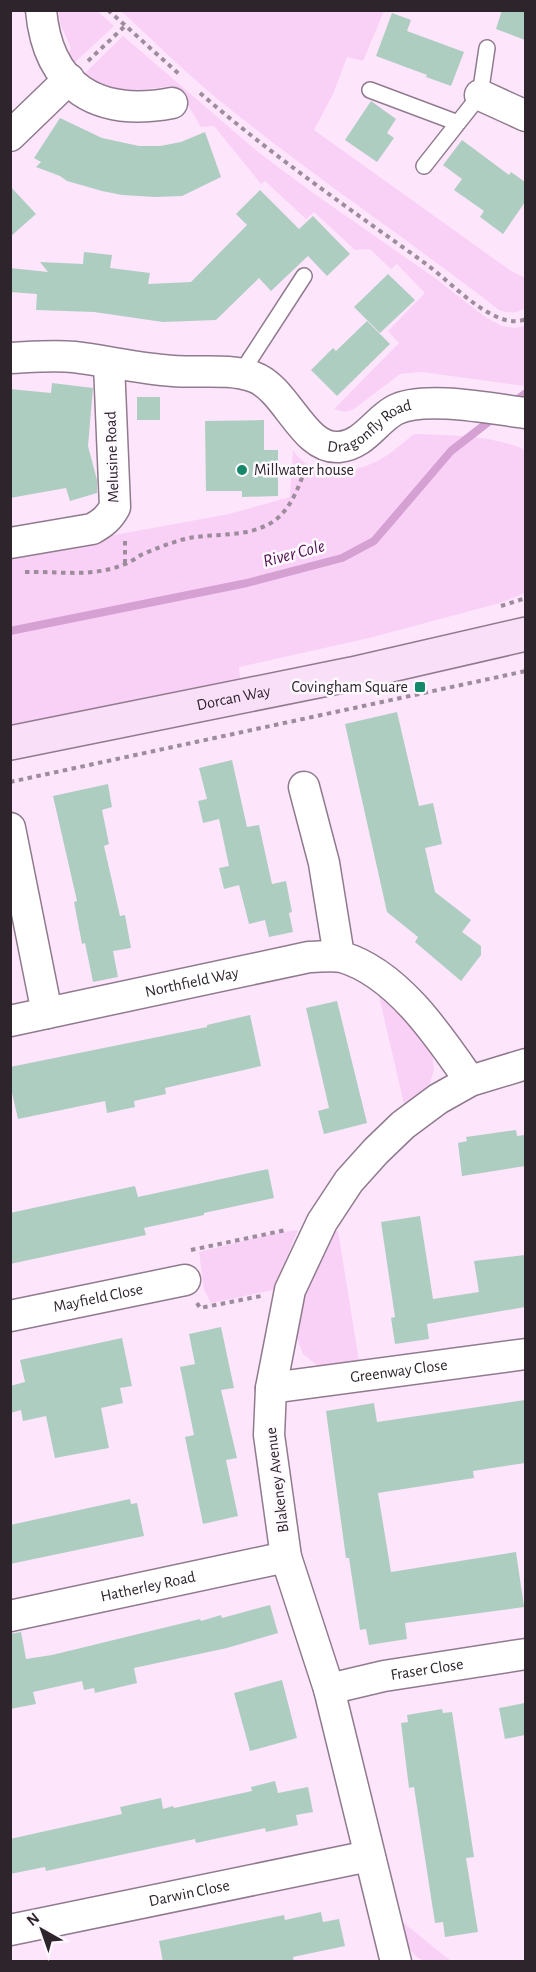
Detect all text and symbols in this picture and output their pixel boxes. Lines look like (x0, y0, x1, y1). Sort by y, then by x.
street label: Dragonfly Road (326, 397, 413, 455)
street label: Melusine Road (102, 411, 122, 503)
place label: Millwater house (254, 462, 354, 478)
marker: Millwater house (235, 463, 249, 477)
water label: River Cole (261, 537, 327, 571)
place label: Covingham Square (291, 679, 408, 695)
marker: Covingham Square (413, 680, 427, 694)
street label: Dorcan Way (195, 683, 272, 713)
street label: Northfield Way (144, 964, 241, 1000)
street label: Mayfield Close (52, 1281, 144, 1315)
street label: Greenway Close (349, 1357, 448, 1385)
street label: Blakeney Avenue (263, 1426, 292, 1534)
street label: Hatherley Road (99, 1569, 197, 1604)
street label: Fraser Close (389, 1656, 464, 1683)
street label: Darwin Close (147, 1877, 231, 1909)
north arrow (12, 1900, 72, 1960)
text: N (24, 1910, 42, 1929)

